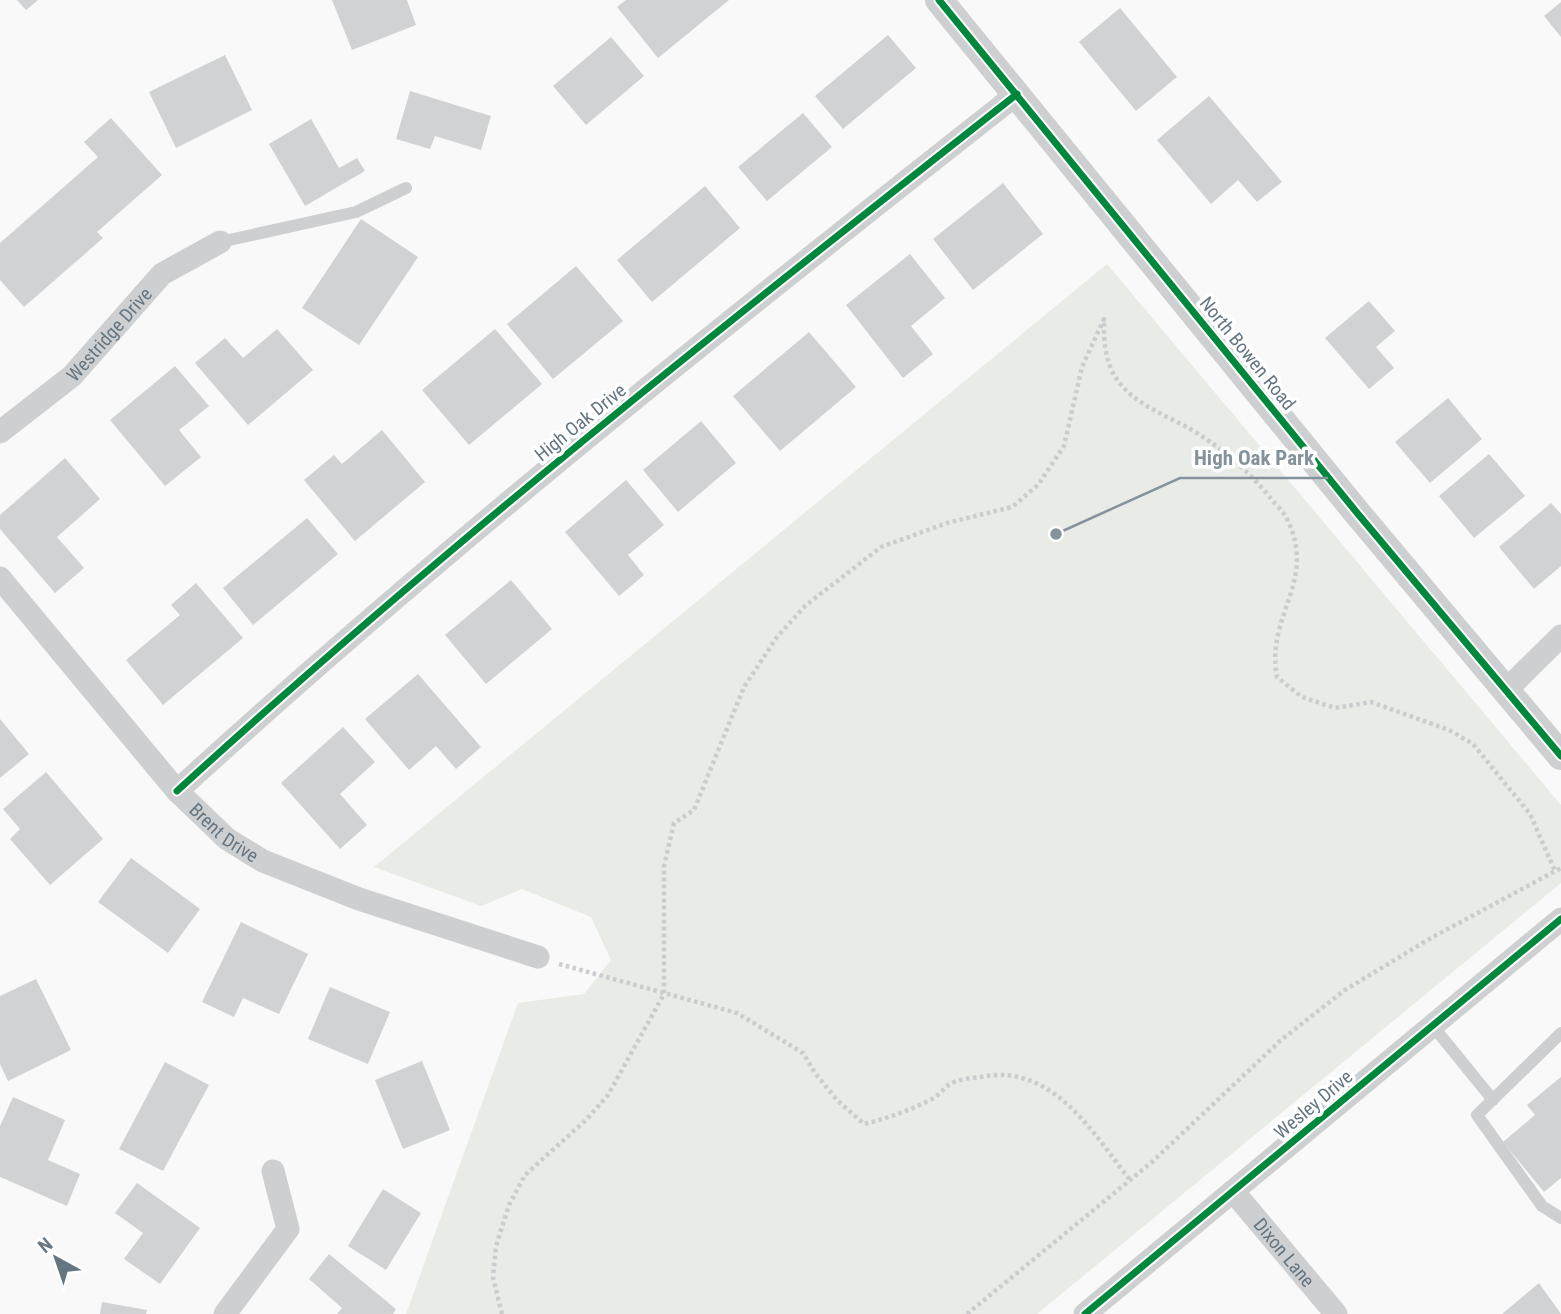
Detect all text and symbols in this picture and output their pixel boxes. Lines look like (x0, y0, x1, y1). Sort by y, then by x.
street label: Westridge Drive (62, 283, 157, 386)
street label: North Bowen Road (1195, 292, 1300, 415)
street label: High Oak Drive (530, 379, 631, 466)
callout: High Oak Park (1180, 436, 1328, 478)
text: High Oak Park (1194, 446, 1315, 470)
street label: Brent Drive (185, 798, 262, 867)
street label: Wesley Drive (1270, 1065, 1357, 1144)
street label: Dixon Lane (1249, 1214, 1319, 1292)
north arrow (21, 1223, 91, 1293)
text: N (34, 1233, 57, 1258)

